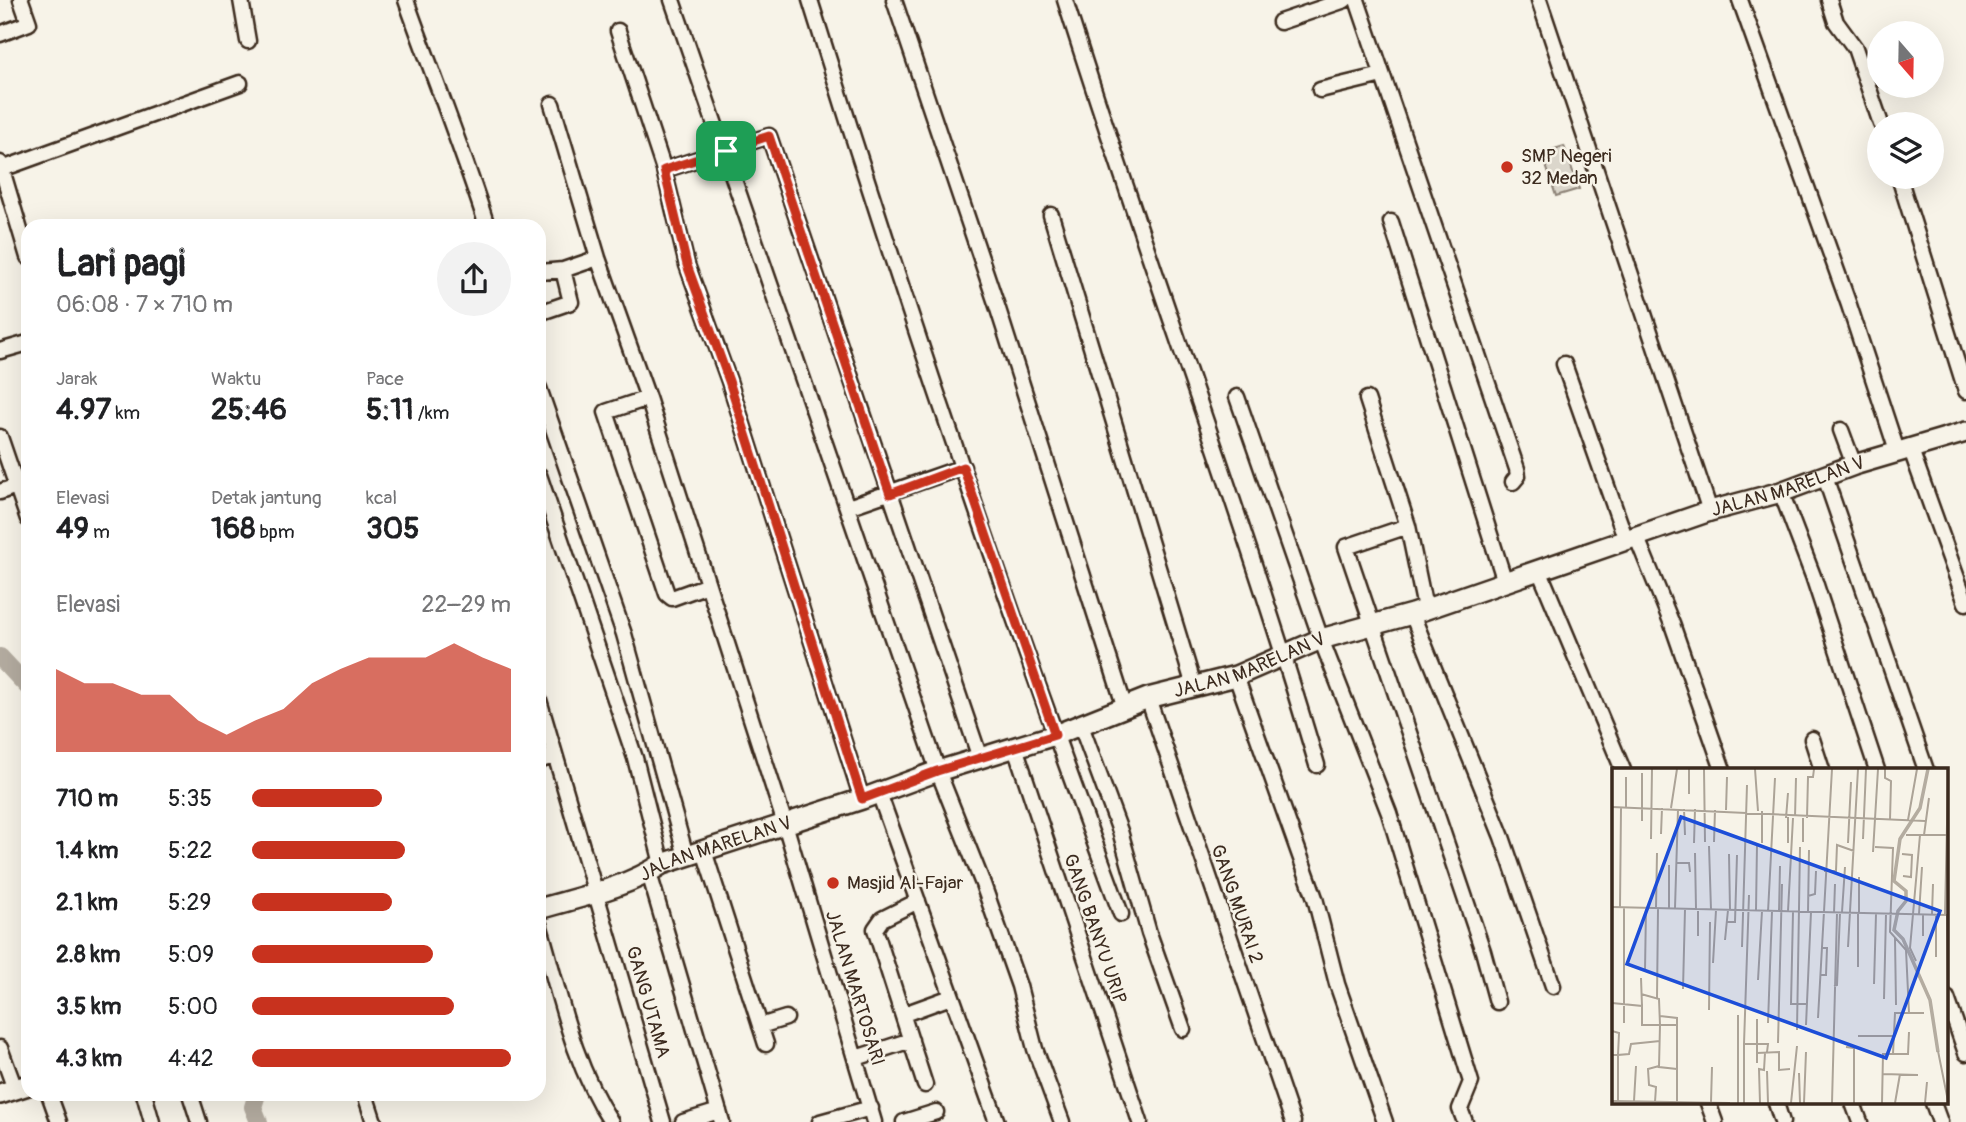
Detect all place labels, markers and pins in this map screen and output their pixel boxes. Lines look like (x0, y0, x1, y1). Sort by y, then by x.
pin (696, 121, 756, 181)
place label: SMP Negeri 32 Medan (1521, 144, 1612, 190)
marker: SMP Negeri 32 Medan (1499, 159, 1515, 175)
place label: Masjid Al-Fajar (847, 871, 963, 895)
marker: Masjid Al-Fajar (825, 875, 841, 891)

